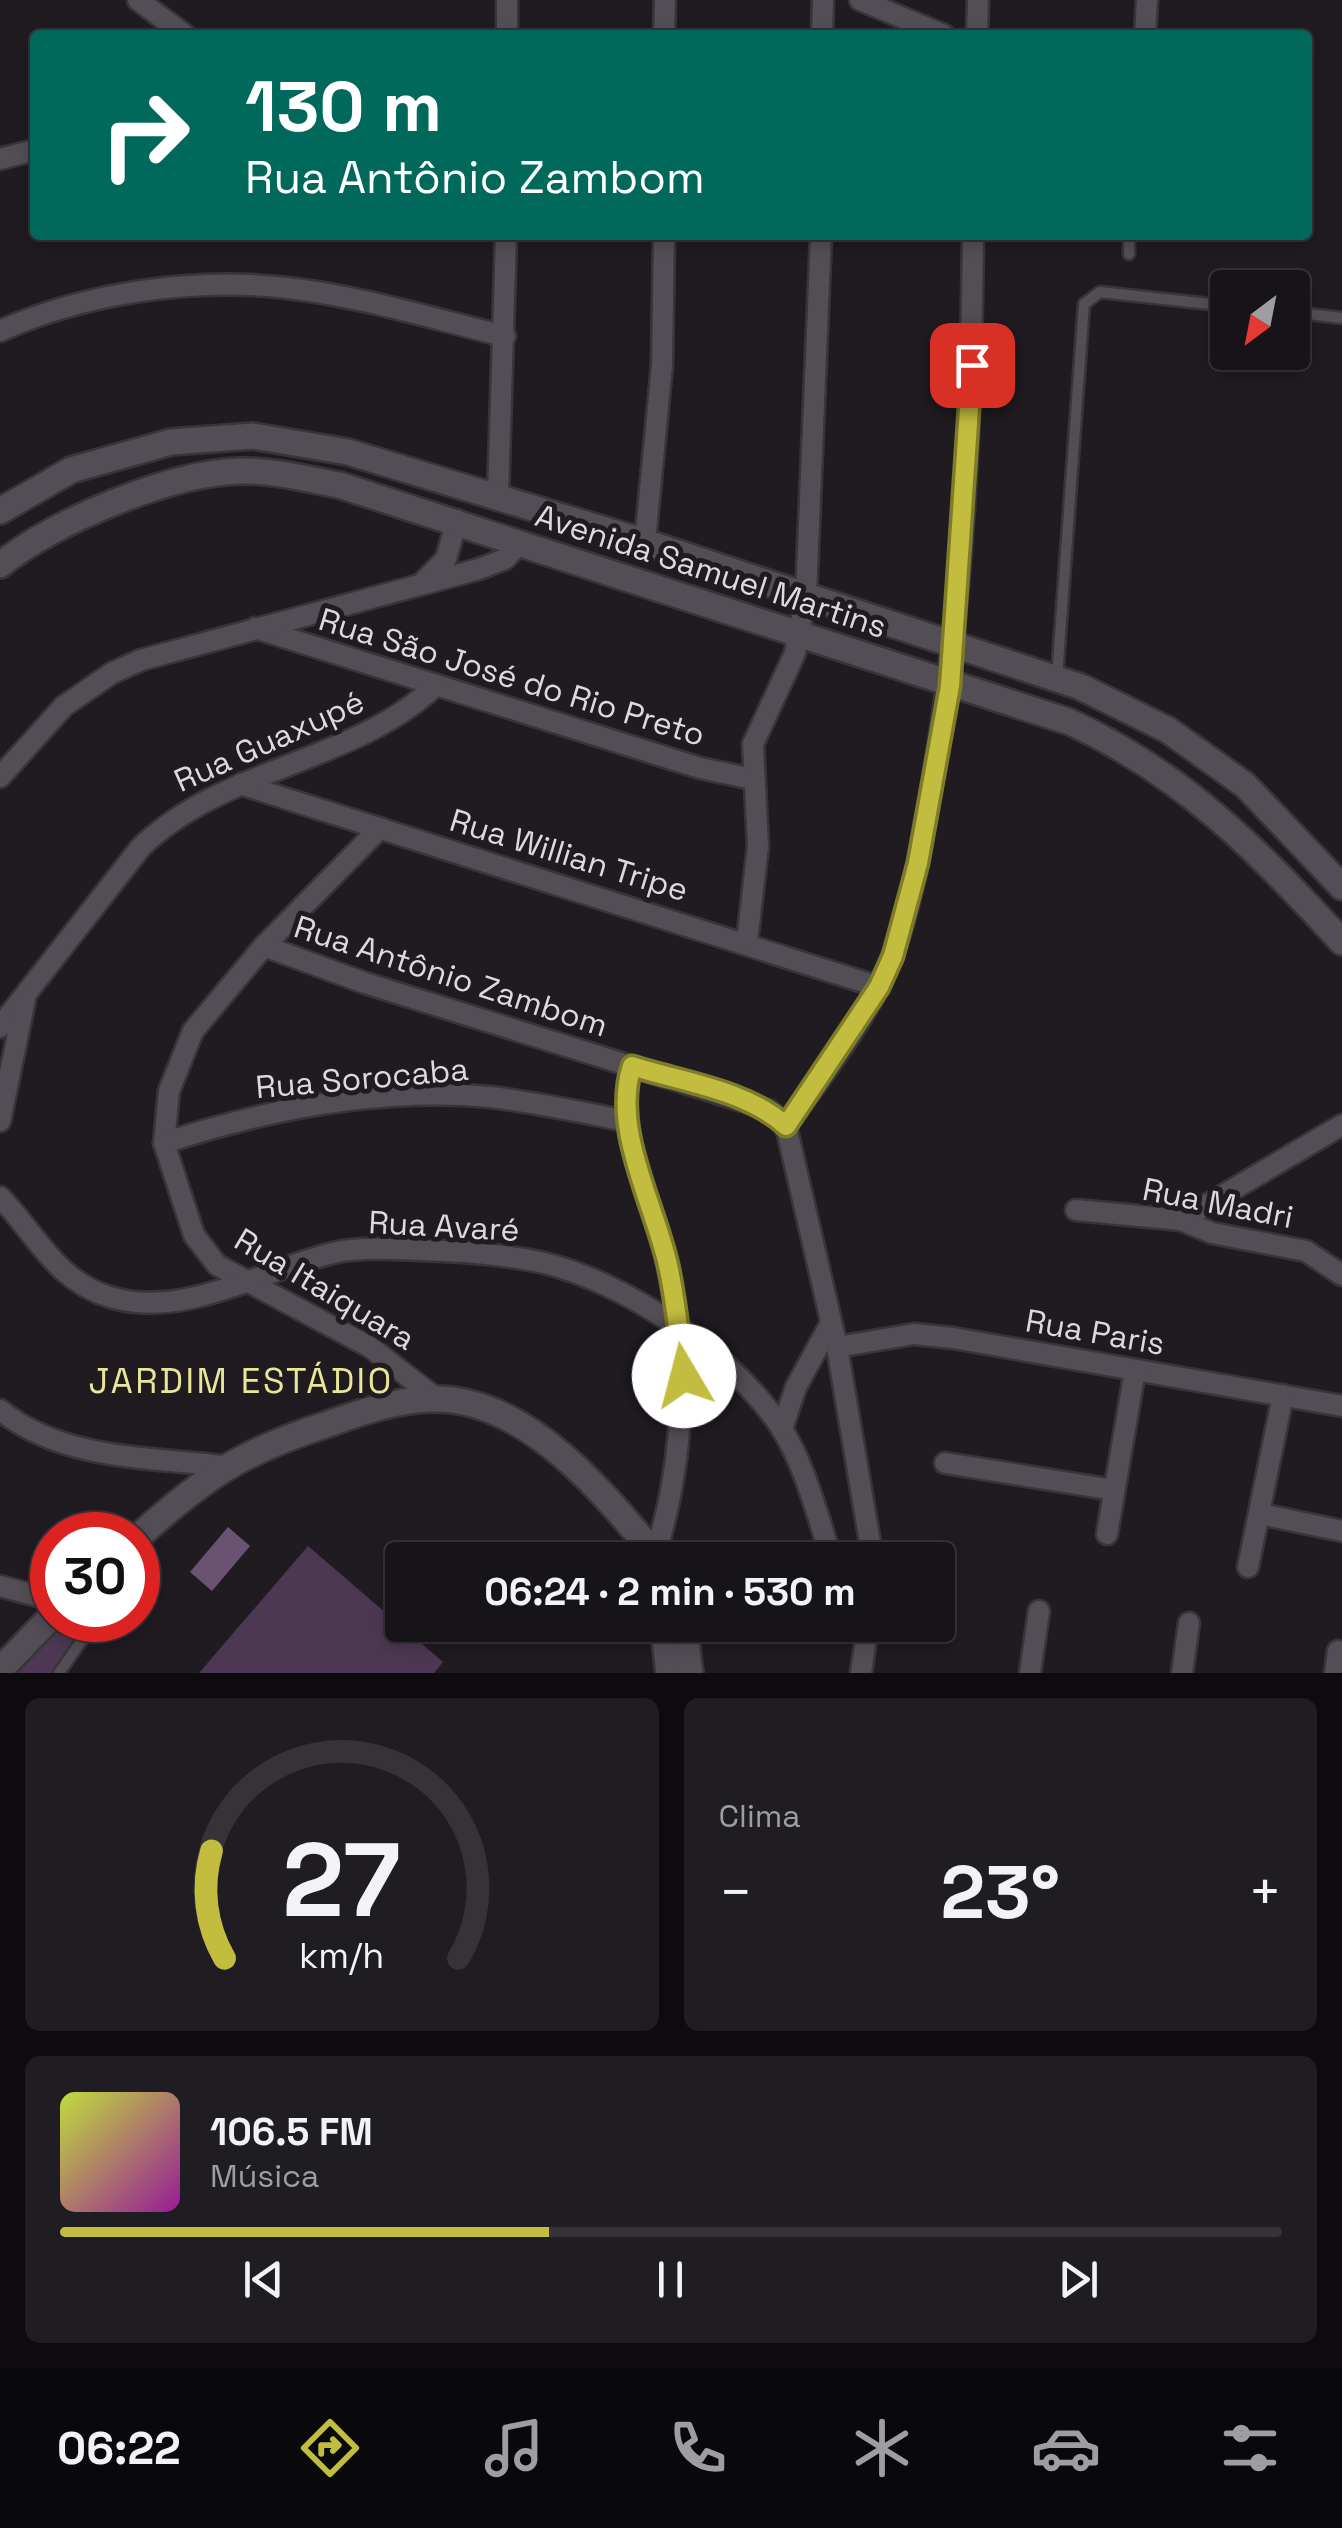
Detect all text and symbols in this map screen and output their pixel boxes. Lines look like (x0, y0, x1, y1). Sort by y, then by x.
text: 130 m (245, 62, 442, 151)
icon: right (80, 70, 210, 200)
text: Rua Antônio Zambom (245, 149, 705, 206)
north arrow (1210, 270, 1310, 370)
map controls (1210, 270, 1310, 370)
pin (930, 323, 1015, 408)
icon: arrive (945, 338, 1000, 393)
street label: Avenida Samuel Martins (530, 495, 892, 647)
street label: Rua São José do Rio Preto (314, 599, 710, 755)
street label: Rua Guaxupé (168, 681, 370, 801)
street label: Rua Willian Tripe (445, 800, 693, 910)
street label: Rua Antônio Zambom (289, 906, 613, 1046)
street label: Rua Sorocaba (254, 1049, 470, 1107)
street label: Rua Madri (1139, 1169, 1297, 1237)
street label: Rua Avaré (367, 1202, 521, 1250)
street label: Rua Itaiquara (227, 1219, 423, 1359)
street label: Rua Paris (1022, 1300, 1168, 1364)
position arrow (632, 1324, 736, 1428)
district label: JARDIM ESTÁDIO (88, 1359, 394, 1403)
speed limit sign: 30 (30, 1512, 160, 1642)
text: 06:24 · 2 min · 530 m (484, 1568, 856, 1616)
text: Clima (719, 1796, 801, 1836)
text: 27 (283, 1814, 401, 1946)
text: 23° (940, 1844, 1060, 1940)
text: − (719, 1857, 753, 1927)
text: + (1248, 1857, 1282, 1927)
text: km/h (299, 1933, 384, 1978)
text: 106.5 FM (210, 2108, 373, 2156)
text: Música (210, 2156, 320, 2196)
icon: previous (236, 2252, 291, 2307)
icon: pause (643, 2252, 698, 2307)
icon: next (1051, 2252, 1106, 2307)
icon: directions (295, 2413, 365, 2483)
icon: music (479, 2413, 549, 2483)
icon: phone (663, 2413, 733, 2483)
icon: climate (847, 2413, 917, 2483)
icon: car (1031, 2413, 1101, 2483)
icon: filters (1215, 2413, 1285, 2483)
text: 06:22 (57, 2420, 181, 2477)

